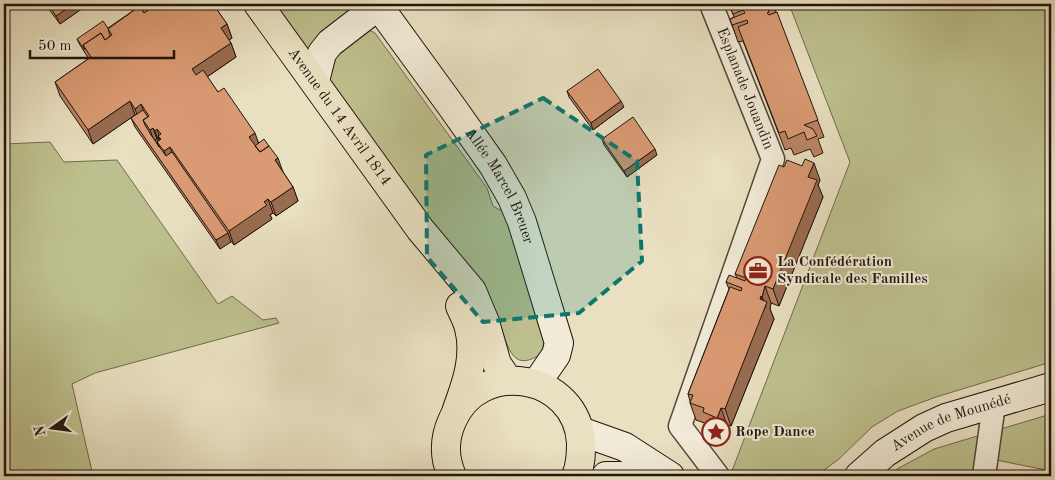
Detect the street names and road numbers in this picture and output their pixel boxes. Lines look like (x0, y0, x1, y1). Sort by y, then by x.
street label: Esplanade Jouandin (714, 25, 776, 152)
street label: Avenue du 14 Avril 1814 (285, 45, 394, 188)
street label: Allée Marcel Breuer (462, 125, 536, 246)
street label: Avenue de Mounédé (888, 392, 1013, 454)

